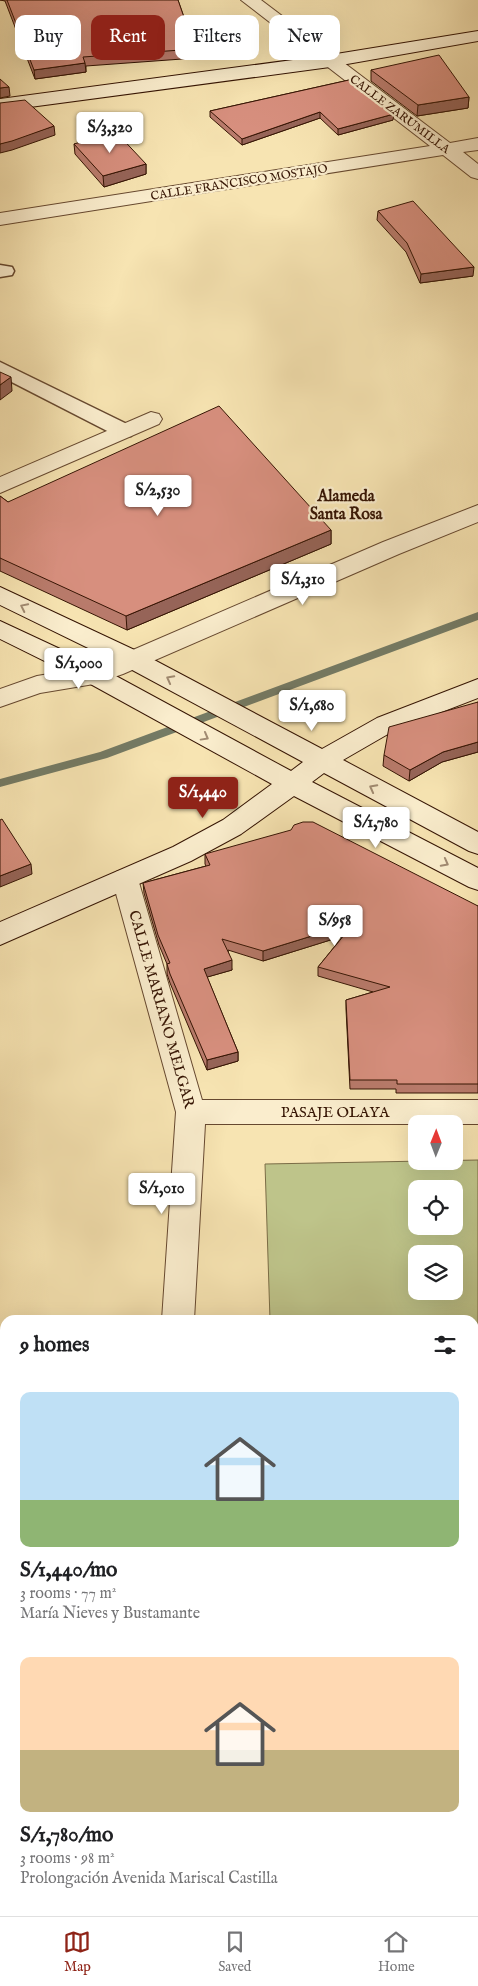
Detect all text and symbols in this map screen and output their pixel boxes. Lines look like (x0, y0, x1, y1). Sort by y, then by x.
chip: Buy (15, 15, 81, 60)
chip: Rent (91, 15, 165, 60)
chip: Filters (175, 15, 259, 60)
chip: New (269, 15, 340, 60)
street label: CALLE ZARUMILLA (347, 72, 453, 158)
pin: S/3,320 (64, 112, 156, 154)
text: S/3,320 (87, 118, 133, 138)
street label: CALLE FRANCISCO MOSTAJO (150, 161, 329, 205)
pin: S/2,530 (112, 474, 204, 517)
text: S/2,530 (136, 481, 180, 501)
district label: Alameda Santa Rosa (310, 487, 383, 525)
pin: S/1,310 (257, 564, 349, 606)
text: S/1,310 (281, 570, 325, 590)
one-way arrow (20, 603, 29, 613)
pin: S/1,000 (33, 648, 125, 690)
text: S/1,000 (55, 654, 103, 674)
one-way arrow (166, 675, 175, 685)
pin: S/1,680 (266, 690, 358, 732)
text: S/1,680 (290, 696, 334, 716)
one-way arrow (200, 730, 209, 740)
pin: S/1,440 (157, 776, 249, 819)
text: S/1,440 (179, 783, 227, 803)
one-way arrow (370, 784, 379, 794)
pin: S/1,780 (330, 806, 422, 849)
text: S/1,780 (354, 813, 398, 833)
one-way arrow (440, 857, 449, 867)
pin: S/958 (300, 904, 370, 947)
street label: CALLE MARIANO MELGAR (124, 908, 199, 1111)
text: S/958 (319, 911, 351, 931)
street label: PASAJE OLAYA (281, 1103, 390, 1122)
north arrow (408, 1115, 462, 1170)
map controls (408, 1115, 463, 1300)
pin: S/1,010 (116, 1172, 208, 1215)
text: S/1,010 (139, 1179, 185, 1199)
button: locate (408, 1180, 463, 1235)
button: layers (408, 1245, 463, 1300)
icon: filters (431, 1331, 459, 1359)
text: 9 homes (20, 1332, 89, 1359)
icon: home (195, 1424, 285, 1514)
text: S/1,440/mo (20, 1557, 117, 1584)
text: 3 rooms · 77 m² (20, 1584, 116, 1604)
text: María Nieves y Bustamante (20, 1604, 200, 1624)
icon: home (195, 1689, 285, 1779)
text: S/1,780/mo (20, 1822, 113, 1849)
text: 3 rooms · 98 m² (20, 1849, 115, 1869)
text: Prolongación Avenida Mariscal Castilla (20, 1869, 278, 1889)
tab: Map (63, 1928, 91, 1976)
tab: Saved (218, 1928, 251, 1976)
tab: Home (378, 1928, 415, 1976)

